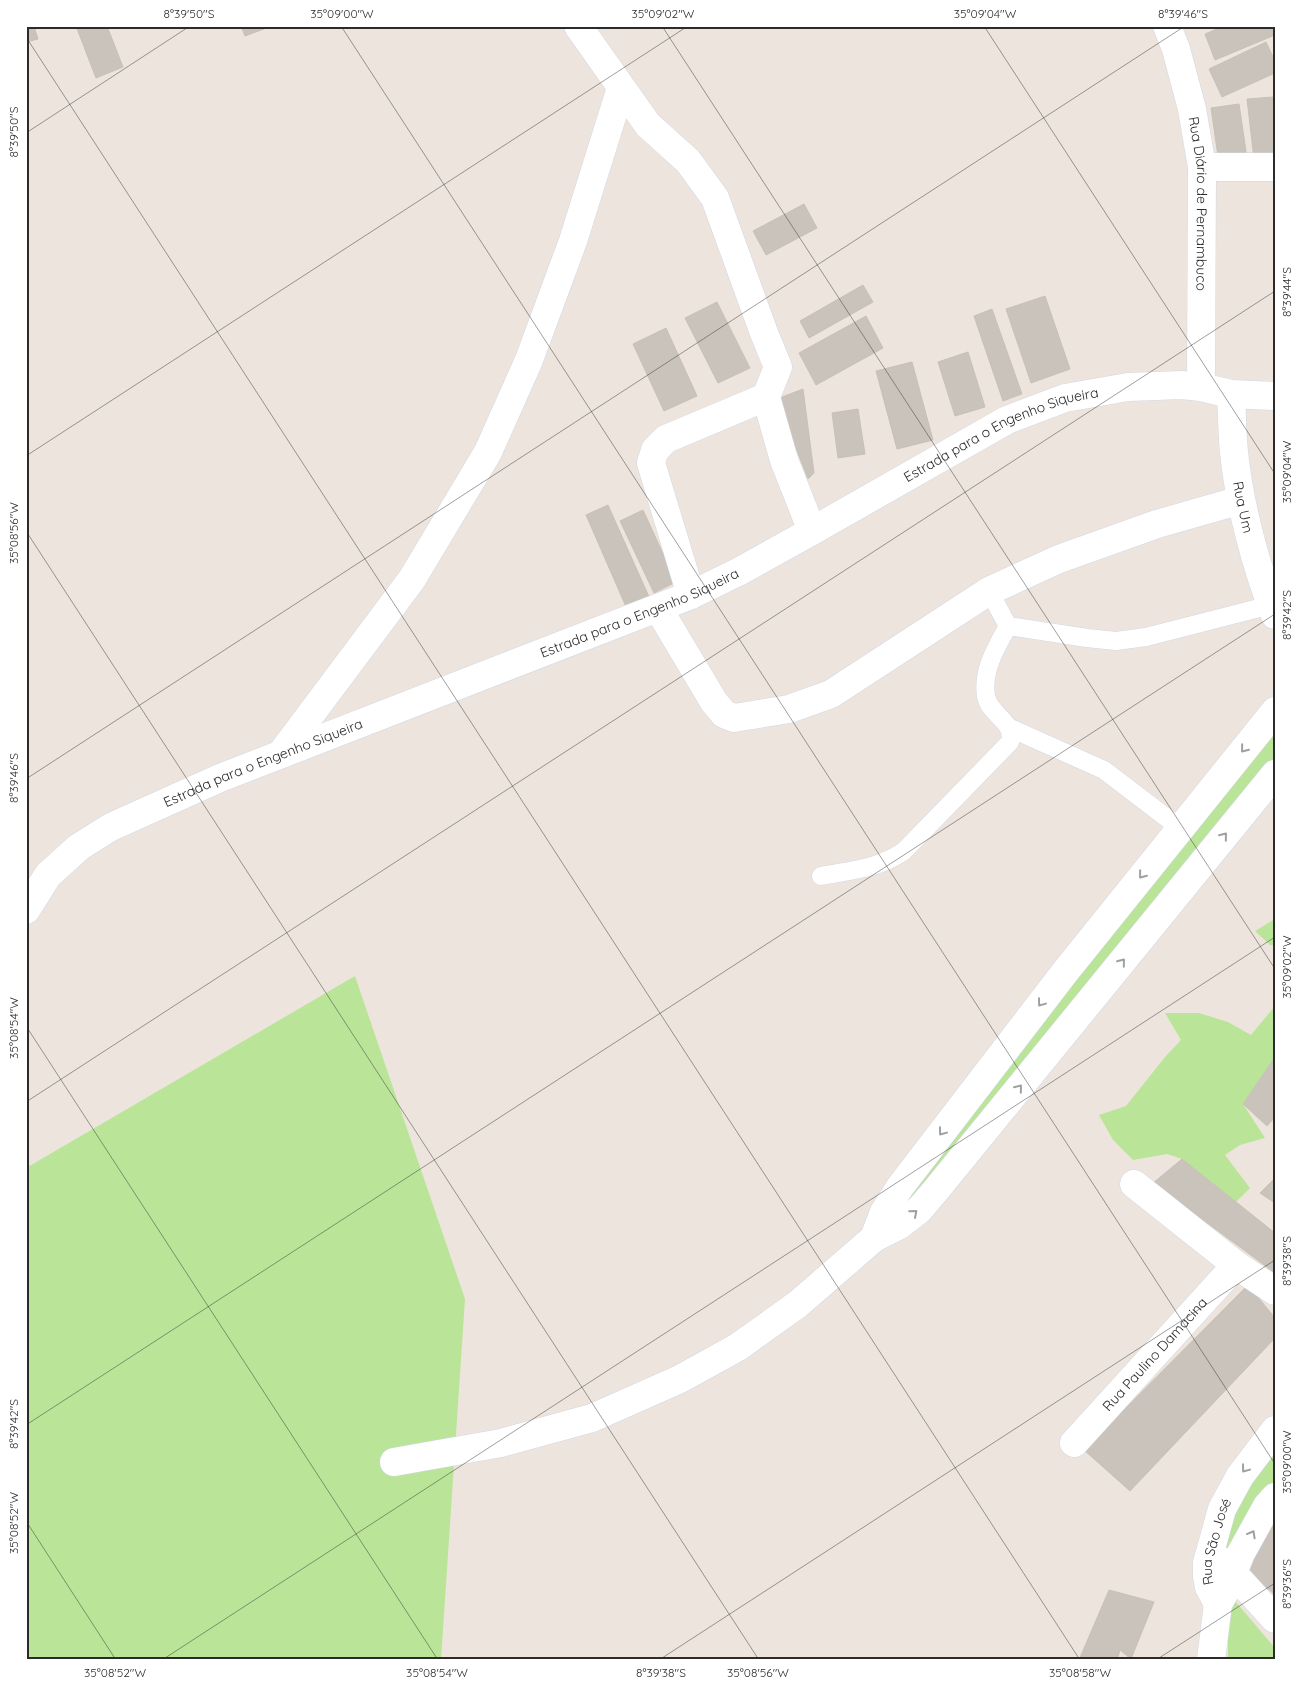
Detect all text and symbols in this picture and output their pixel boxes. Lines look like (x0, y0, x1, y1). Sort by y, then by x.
text: 8°39'50"S (164, 6, 215, 21)
text: 35°09'00"W (310, 6, 374, 21)
text: 35°09'02"W (632, 6, 695, 21)
text: 35°09'04"W (954, 6, 1017, 21)
text: 8°39'46"S (1158, 6, 1208, 21)
text: 8°39'50"S (6, 106, 21, 157)
street label: Rua Diário de Pernambuco (1184, 115, 1211, 291)
text: 8°39'44"S (1279, 267, 1294, 317)
street label: Estrada para o Engenho Siqueira (900, 383, 1100, 486)
text: 35°09'04"W (1279, 440, 1294, 503)
street label: Rua Um (1229, 480, 1257, 535)
text: 35°08'56"W (6, 502, 21, 564)
street label: Estrada para o Engenho Siqueira (537, 564, 742, 662)
text: 8°39'42"S (1279, 590, 1294, 640)
street label: Estrada para o Engenho Siqueira (161, 714, 365, 811)
one-way arrow (1240, 743, 1249, 752)
text: 8°39'46"S (6, 753, 21, 803)
one-way arrow (1219, 833, 1228, 842)
one-way arrow (1139, 870, 1148, 879)
text: 35°09'02"W (1279, 935, 1294, 998)
one-way arrow (1116, 959, 1125, 968)
text: 35°08'54"W (6, 997, 21, 1059)
one-way arrow (1038, 997, 1047, 1007)
one-way arrow (1014, 1085, 1023, 1094)
one-way arrow (940, 1126, 948, 1135)
one-way arrow (909, 1209, 918, 1218)
text: 8°39'38"S (1279, 1236, 1294, 1286)
street label: Rua Paulino Damacina (1098, 1294, 1211, 1415)
text: 8°39'42"S (6, 1399, 21, 1449)
text: 35°09'00"W (1279, 1430, 1294, 1494)
one-way arrow (1243, 1463, 1251, 1472)
text: 35°08'52"W (6, 1492, 21, 1554)
street label: Rua São José (1198, 1495, 1235, 1586)
one-way arrow (1245, 1530, 1255, 1539)
text: 8°39'36"S (1279, 1559, 1294, 1609)
text: 35°08'52"W (84, 1665, 146, 1680)
text: 35°08'54"W (406, 1665, 468, 1680)
text: 8°39'38"S (636, 1665, 686, 1680)
text: 35°08'56"W (727, 1665, 789, 1680)
text: 35°08'58"W (1049, 1665, 1111, 1680)

